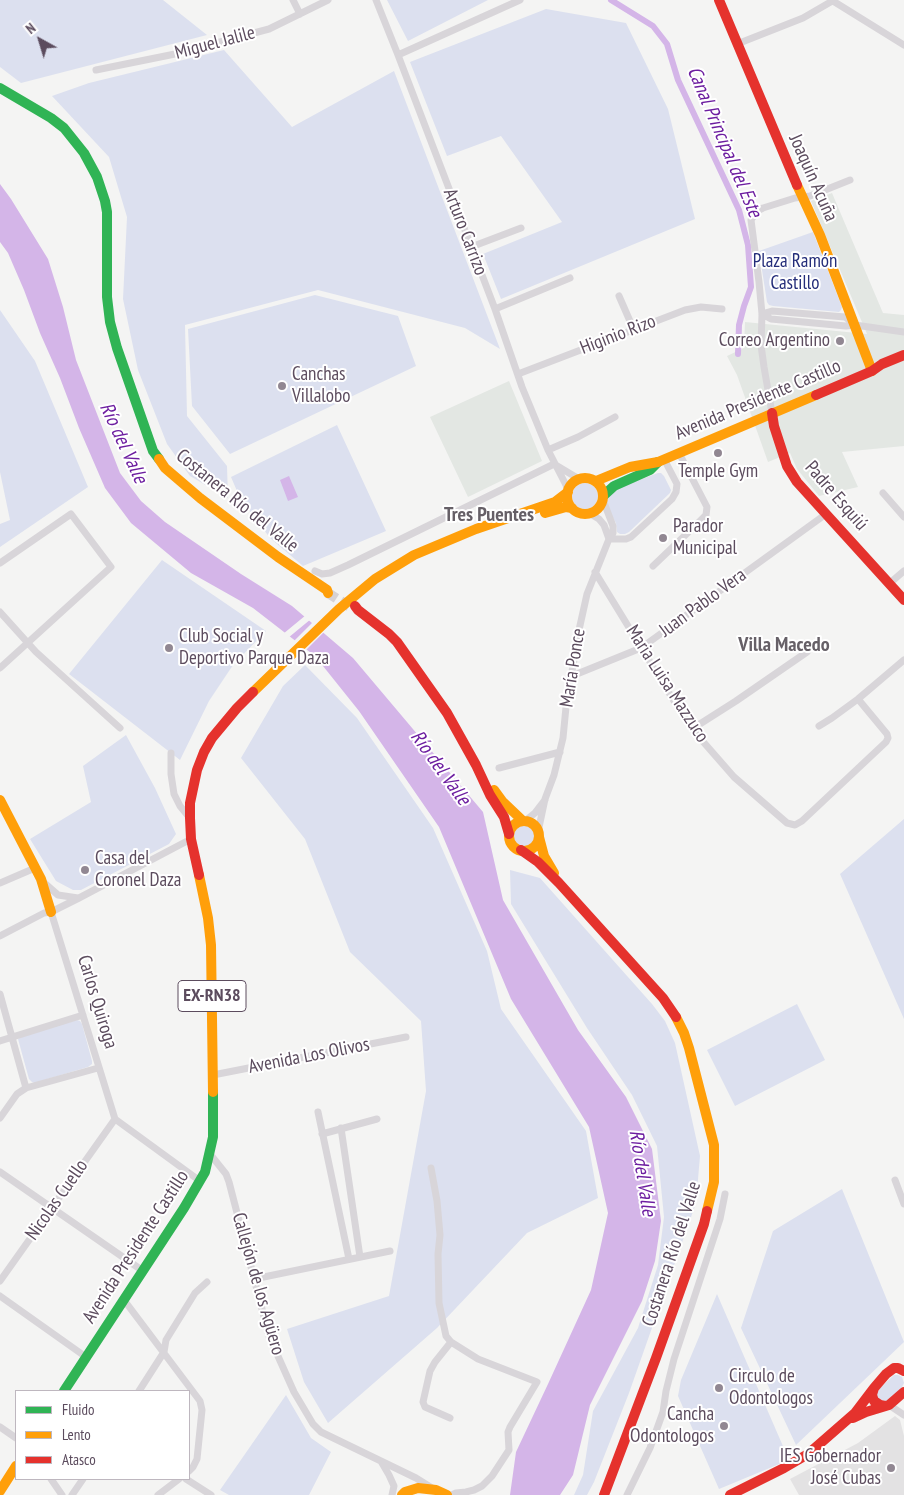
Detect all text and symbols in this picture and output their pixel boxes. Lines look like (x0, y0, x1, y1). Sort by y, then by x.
north arrow (15, 15, 65, 65)
text: N (22, 19, 39, 38)
street label: Miguel Jalile (172, 21, 258, 65)
water label: Canal Principal del Este (681, 63, 767, 221)
street label: Joaquín Acuña (784, 131, 842, 225)
street label: Arturo Carrizo (438, 185, 492, 279)
park label: Plaza Ramón Castillo (753, 251, 837, 295)
street label: Higinio Rizo (577, 310, 659, 360)
place label: Correo Argentino (719, 330, 830, 352)
marker: Correo Argentino (834, 335, 846, 347)
street label: Avenida Presidente Castillo (672, 355, 844, 445)
place label: Canchas Villalobo (292, 364, 350, 408)
marker: Canchas Villalobo (276, 380, 288, 392)
water label: Río del Valle (94, 399, 152, 487)
street label: Costanera Río del Valle (171, 445, 303, 557)
marker: Temple Gym (712, 447, 724, 459)
street label: Padre Esquiú (800, 457, 872, 535)
place label: Temple Gym (678, 461, 758, 483)
district label: Tres Puentes (444, 503, 534, 527)
place label: Parador Municipal (673, 516, 737, 560)
marker: Parador Municipal (657, 532, 669, 544)
street label: Juan Pablo Vera (655, 564, 751, 642)
street label: Maria Luisa Mazzuco (621, 621, 713, 747)
place label: Club Social y Deportivo Parque Daza (179, 626, 329, 670)
street label: María Ponce (556, 627, 590, 709)
district label: Villa Macedo (738, 633, 830, 657)
marker: Club Social y Deportivo Parque Daza (163, 642, 175, 654)
water label: Río del Valle (405, 726, 475, 810)
place label: Casa del Coronel Daza (95, 848, 181, 892)
marker: Casa del Coronel Daza (79, 864, 91, 876)
street label: Carlos Quiroga (72, 953, 122, 1051)
road number: EX-RN38 (178, 980, 246, 1011)
street label: Avenida Los Olivos (247, 1033, 371, 1079)
water label: Río del Valle (623, 1128, 661, 1218)
street label: Nicolas Cuello (21, 1155, 93, 1245)
street label: Avenida Presidente Castillo (78, 1166, 194, 1328)
street label: Costanera Río del Valle (638, 1179, 706, 1329)
street label: Callejón de los Agüero (227, 1210, 289, 1358)
place label: Circulo de Odontologos (729, 1366, 813, 1410)
marker: Circulo de Odontologos (713, 1382, 725, 1394)
legend (15, 1390, 190, 1480)
text: Fluido (62, 1400, 94, 1419)
place label: Cancha Odontologos (630, 1404, 714, 1448)
marker: Cancha Odontologos (718, 1420, 730, 1432)
text: Lento (62, 1425, 91, 1444)
place label: IES Gobernador José Cubas (780, 1446, 881, 1490)
text: Atasco (62, 1450, 96, 1469)
marker: IES Gobernador José Cubas (885, 1462, 897, 1474)

